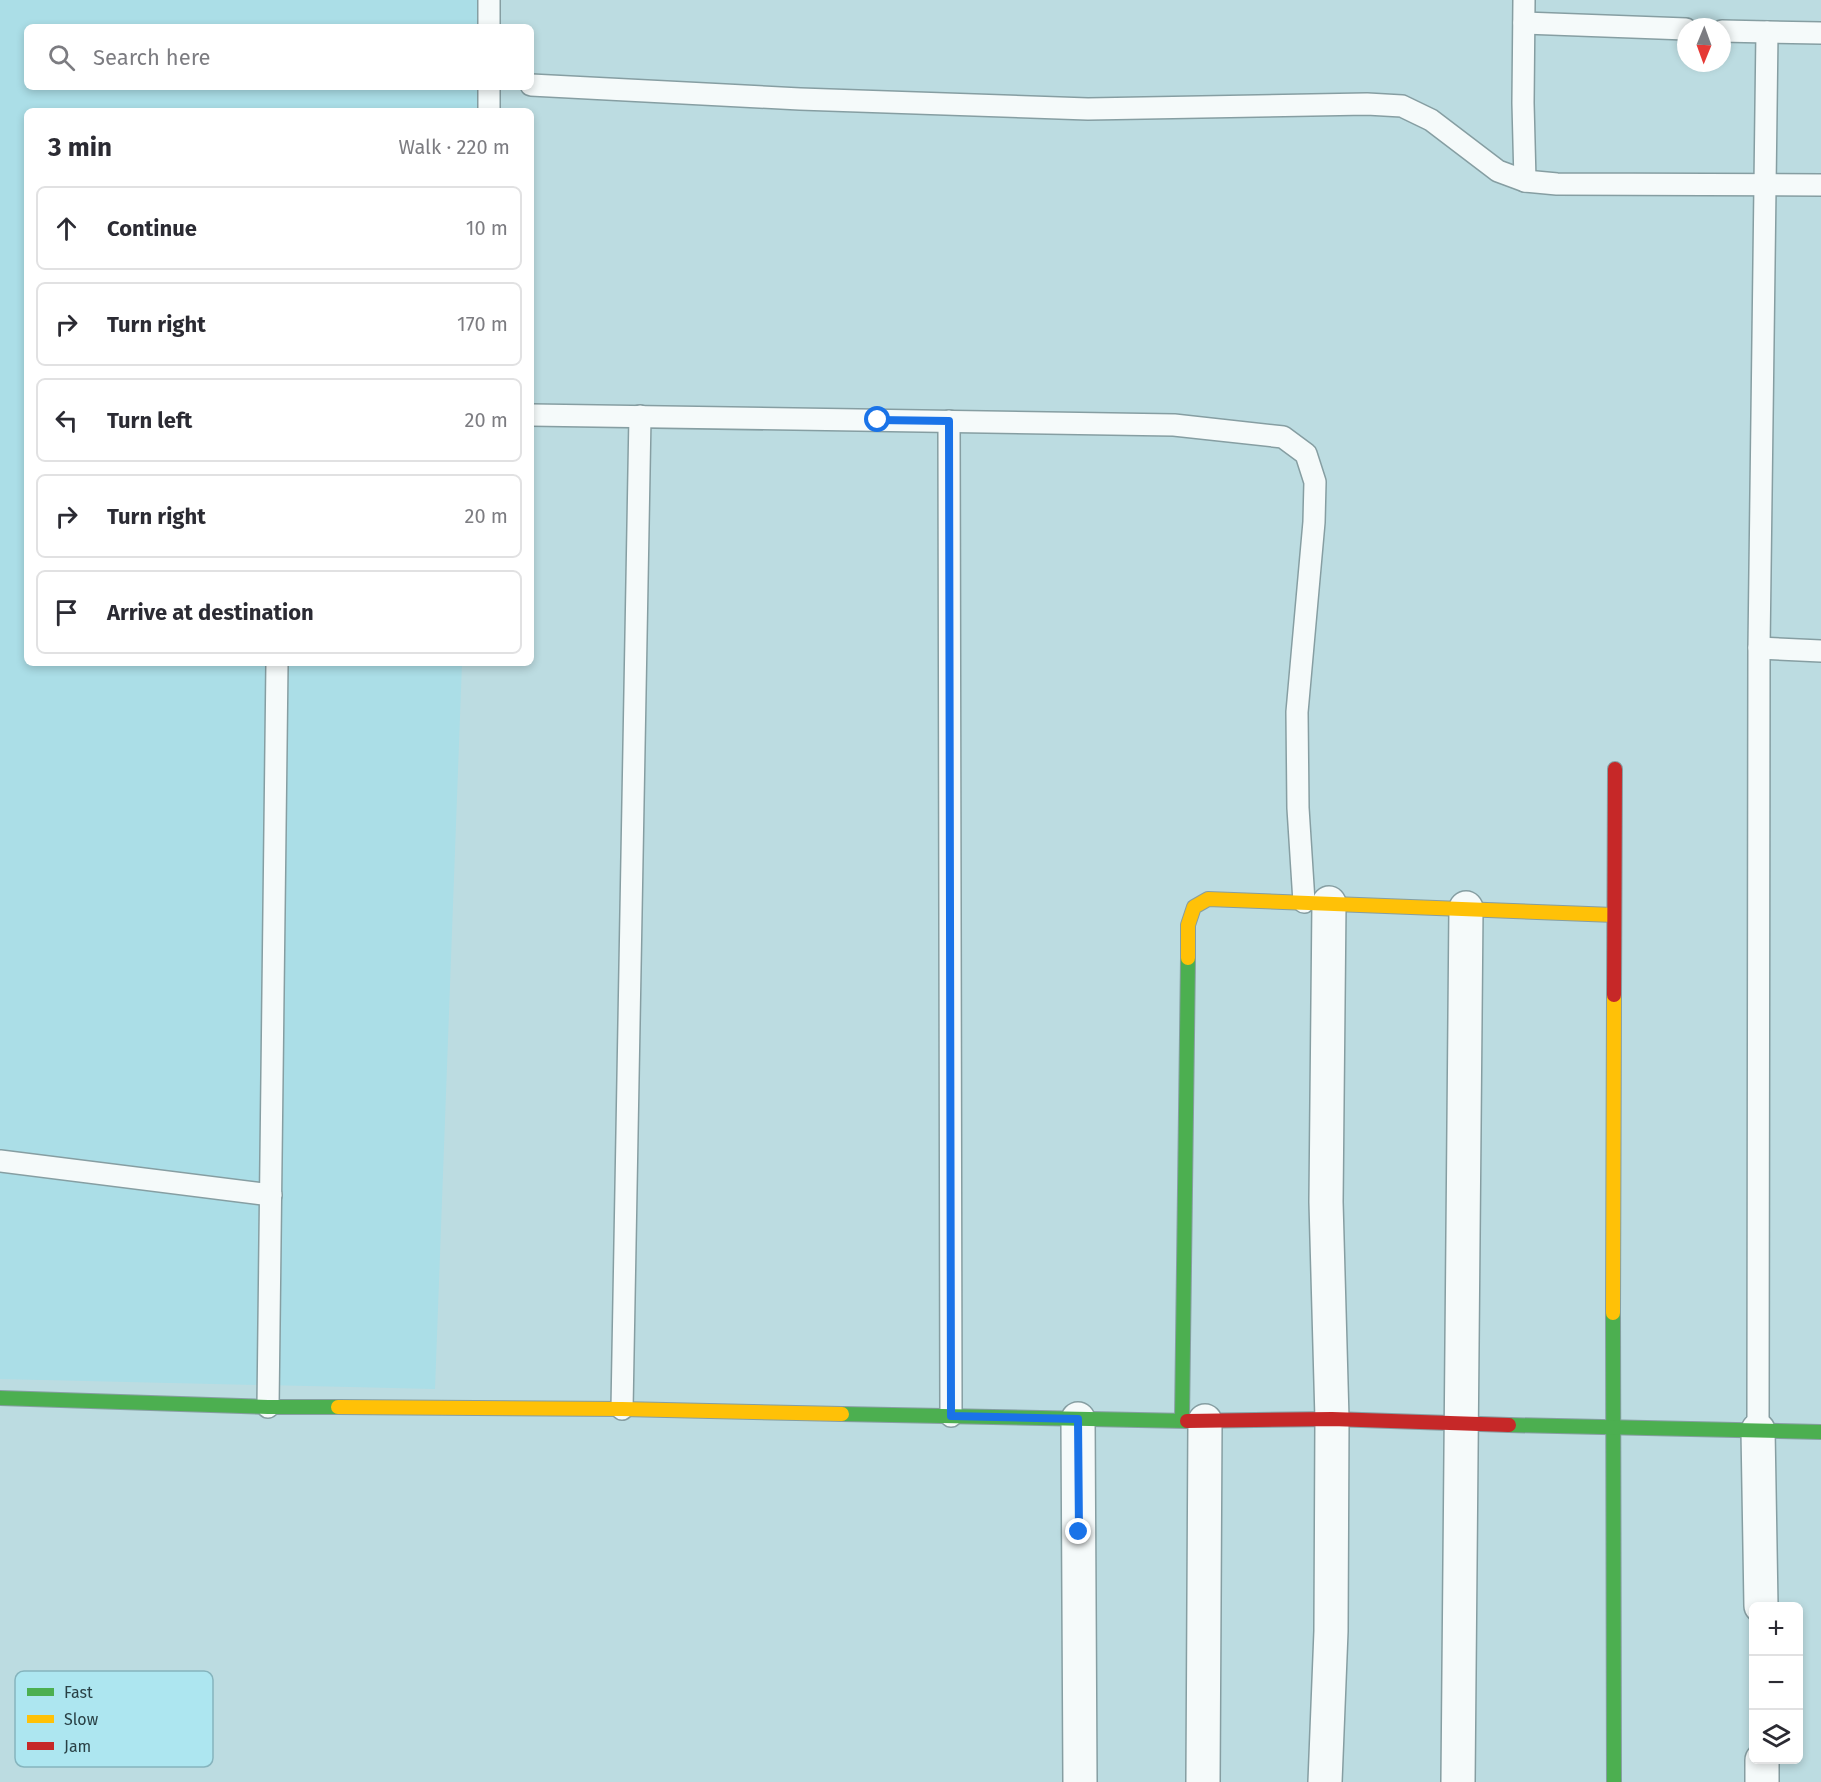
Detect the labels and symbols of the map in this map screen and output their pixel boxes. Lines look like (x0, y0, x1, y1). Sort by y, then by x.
north arrow (1677, 18, 1731, 72)
route start (864, 406, 890, 432)
route end (1065, 1518, 1091, 1544)
legend (15, 1671, 213, 1767)
text: Fast (64, 1683, 93, 1702)
text: Slow (64, 1710, 99, 1729)
text: Jam (64, 1737, 91, 1756)

